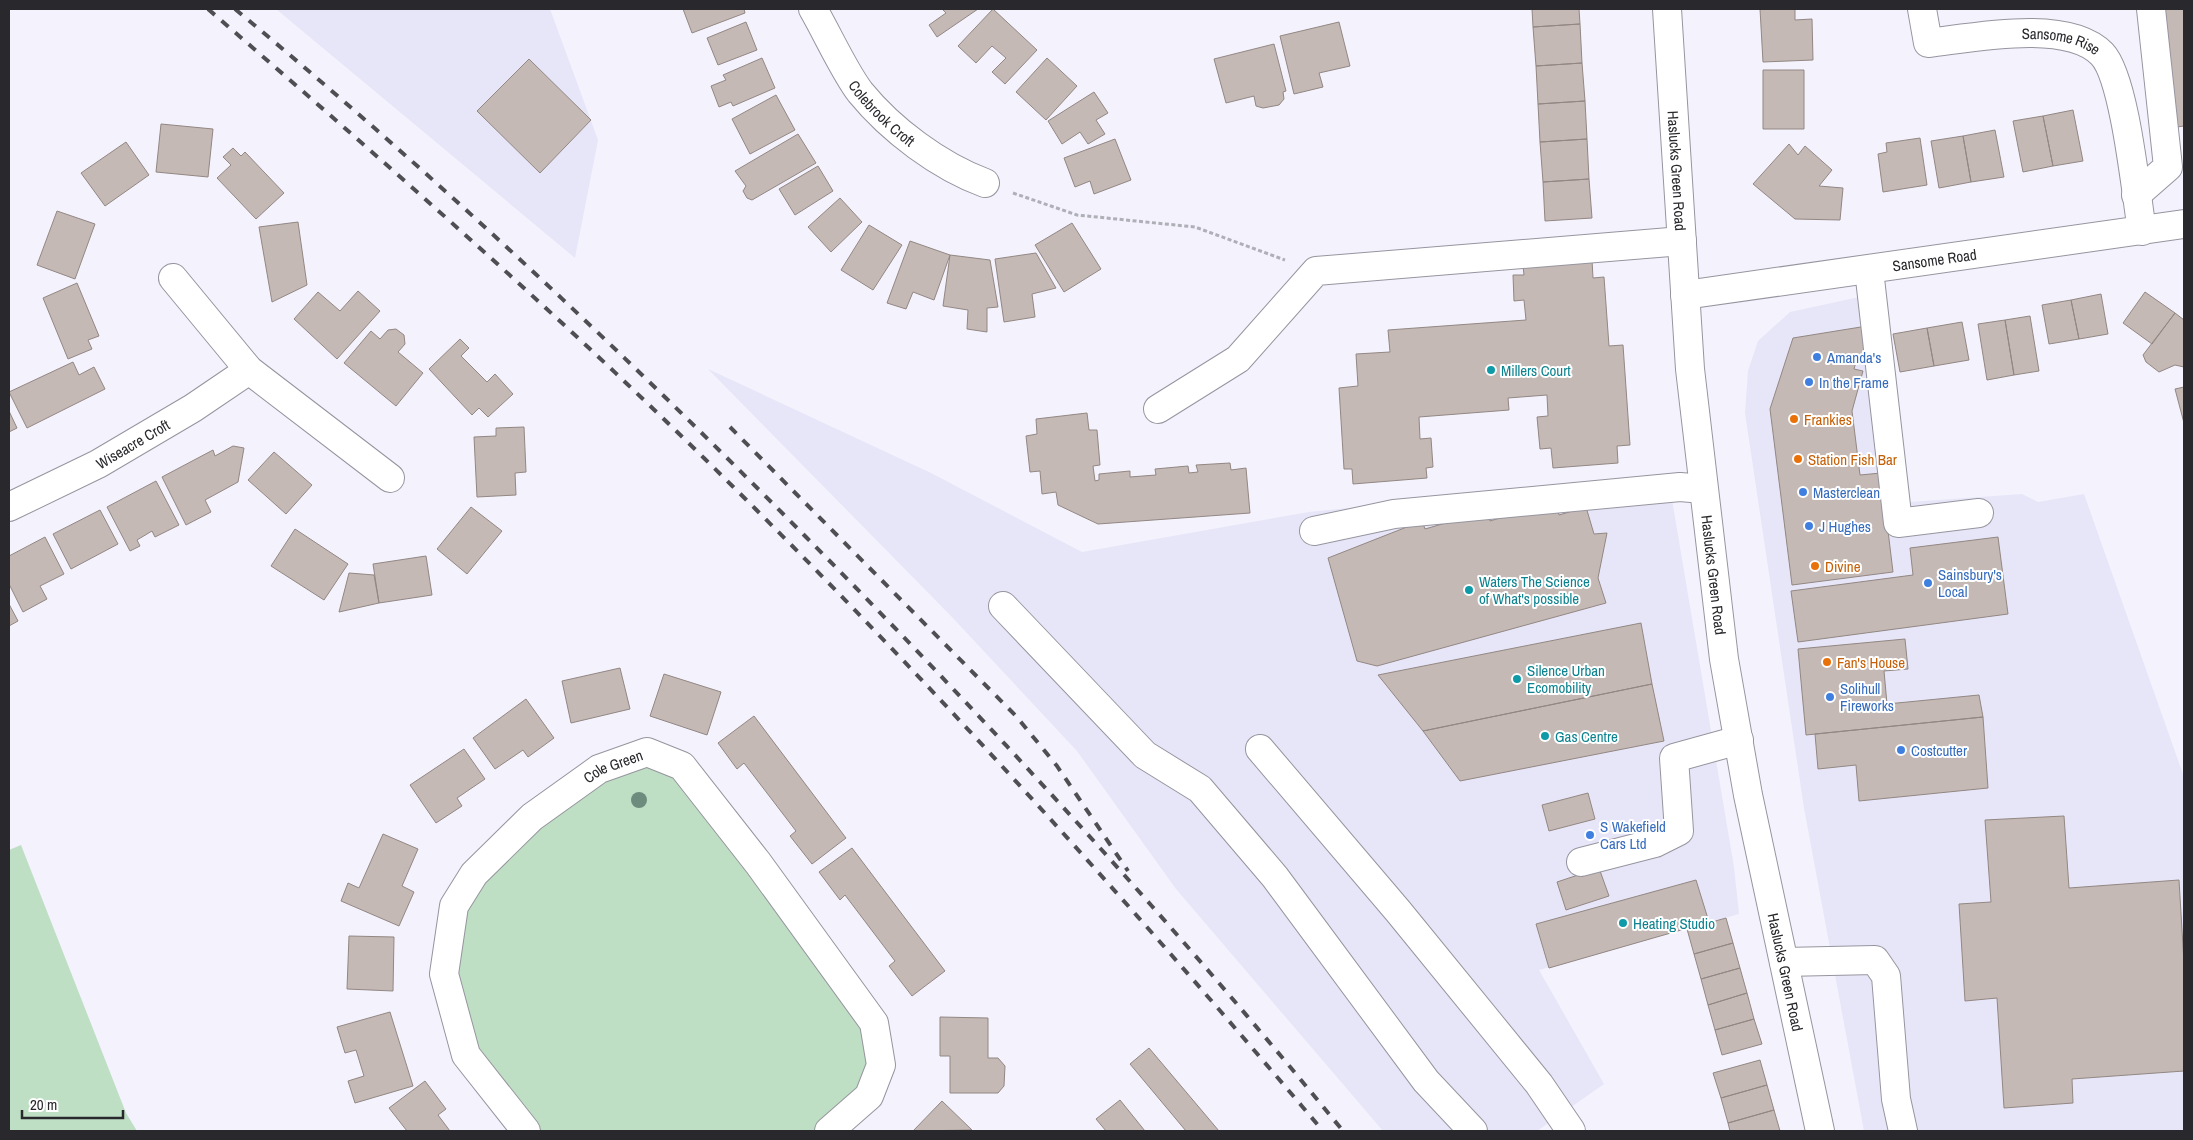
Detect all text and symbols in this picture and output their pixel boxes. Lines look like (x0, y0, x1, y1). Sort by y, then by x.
street label: Sansome Rise (2022, 22, 2105, 59)
street label: Colebrook Croft (844, 76, 920, 151)
street label: Haslucks Green Road (1663, 110, 1692, 231)
street label: Sansome Road (1891, 243, 1978, 276)
place label: Amanda's (1826, 347, 1881, 368)
marker: Amanda's (1811, 351, 1823, 363)
place label: Millers Court (1501, 360, 1571, 381)
marker: Millers Court (1485, 364, 1497, 376)
place label: In the Frame (1819, 372, 1889, 393)
marker: In the Frame (1803, 376, 1815, 388)
place label: Frankies (1804, 409, 1852, 430)
street label: Wiseacre Croft (92, 413, 174, 474)
marker: Frankies (1788, 413, 1800, 425)
place label: Station Fish Bar (1808, 449, 1897, 470)
marker: Station Fish Bar (1792, 453, 1804, 465)
place label: Masterclean (1813, 482, 1880, 503)
marker: Masterclean (1797, 486, 1809, 498)
street label: Haslucks Green Road (1697, 514, 1732, 636)
place label: J Hughes (1819, 516, 1871, 537)
marker: J Hughes (1803, 520, 1815, 532)
place label: Divine (1825, 556, 1861, 577)
marker: Divine (1809, 560, 1821, 572)
place label: Sainsbury's Local (1938, 564, 2002, 602)
place label: Waters The Science of What's possible (1479, 571, 1590, 609)
marker: Sainsbury's Local (1922, 577, 1934, 589)
marker: Waters The Science of What's possible (1463, 584, 1475, 596)
place label: Fan's House (1837, 652, 1905, 673)
marker: Fan's House (1821, 656, 1833, 668)
place label: Silence Urban Ecomobility (1527, 660, 1605, 698)
marker: Silence Urban Ecomobility (1511, 673, 1523, 685)
place label: Solihull Fireworks (1840, 678, 1894, 716)
marker: Solihull Fireworks (1824, 691, 1836, 703)
place label: Gas Centre (1555, 726, 1618, 747)
marker: Gas Centre (1539, 730, 1551, 742)
place label: Costcutter (1911, 740, 1967, 761)
street label: Cole Green (579, 744, 645, 788)
marker: Costcutter (1895, 744, 1907, 756)
place label: S Wakefield Cars Ltd (1600, 816, 1666, 854)
marker: S Wakefield Cars Ltd (1584, 829, 1596, 841)
street label: Haslucks Green Road (1763, 911, 1809, 1033)
place label: Heating Studio (1633, 913, 1715, 934)
marker: Heating Studio (1617, 917, 1629, 929)
scale bar (22, 1088, 124, 1120)
text: 20 m (30, 1094, 57, 1115)

